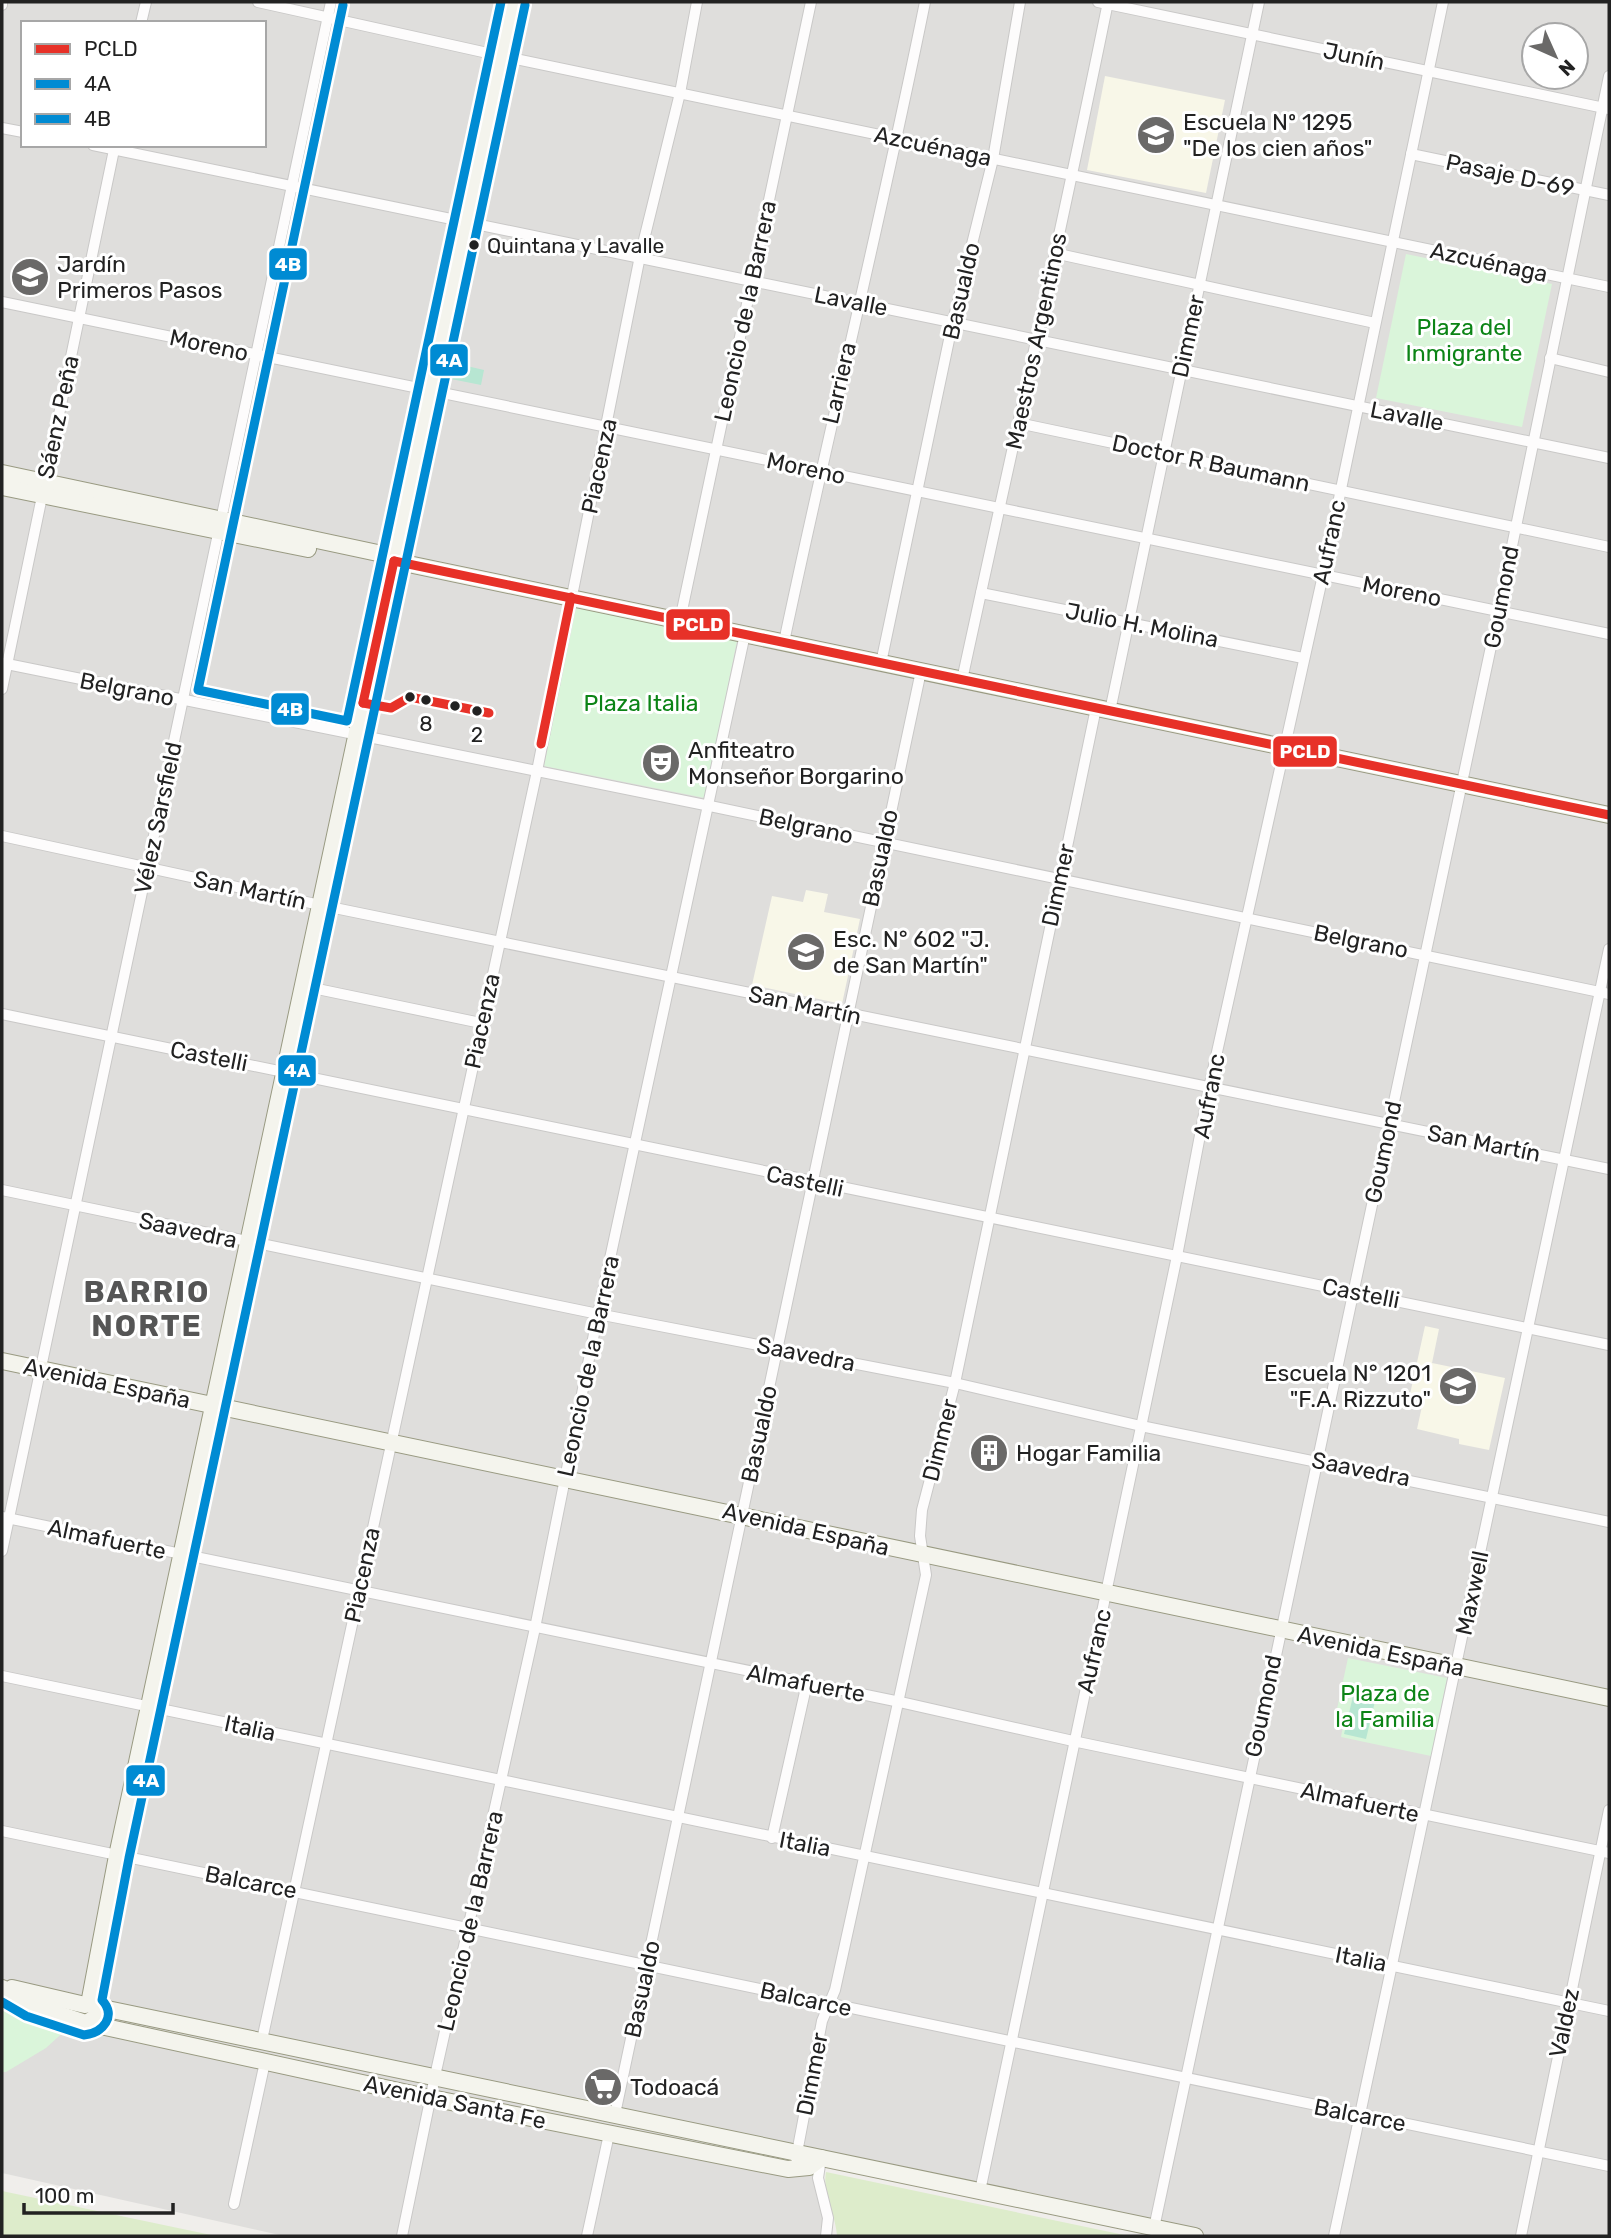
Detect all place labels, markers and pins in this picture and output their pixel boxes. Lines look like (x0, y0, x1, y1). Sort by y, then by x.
place label: Escuela Nº 1295 "De los cien años" (1183, 108, 1372, 162)
school or university icon: Escuela Nº 1295 "De los cien años" (1135, 114, 1177, 156)
place label: Quintana y Lavalle (487, 233, 664, 258)
marker: Quintana y Lavalle (467, 238, 481, 252)
place label: Jardín Primeros Pasos (57, 250, 222, 304)
school or university icon: Jardín Primeros Pasos (9, 256, 51, 298)
unlabelled marker (403, 690, 417, 704)
marker: 8 (419, 693, 433, 707)
unlabelled marker (448, 699, 462, 713)
marker: 2 (470, 704, 484, 718)
place label: 8 (419, 711, 433, 736)
place label: 2 (471, 722, 483, 747)
place label: Anfiteatro Monseñor Borgarino (688, 736, 904, 790)
theatre icon: Anfiteatro Monseñor Borgarino (640, 742, 682, 784)
place label: Esc. N° 602 "J. de San Martín" (833, 925, 989, 979)
school or university icon: Esc. N° 602 "J. de San Martín" (785, 931, 827, 973)
place label: Escuela N° 1201 "F.A. Rizzuto" (1264, 1359, 1431, 1413)
school or university icon: Escuela N° 1201 "F.A. Rizzuto" (1437, 1365, 1479, 1407)
building icon: Hogar Familia (968, 1432, 1010, 1474)
place label: Hogar Familia (1016, 1439, 1161, 1467)
supermarket icon: Todoacá (582, 2066, 624, 2108)
place label: Todoacá (630, 2073, 719, 2101)

